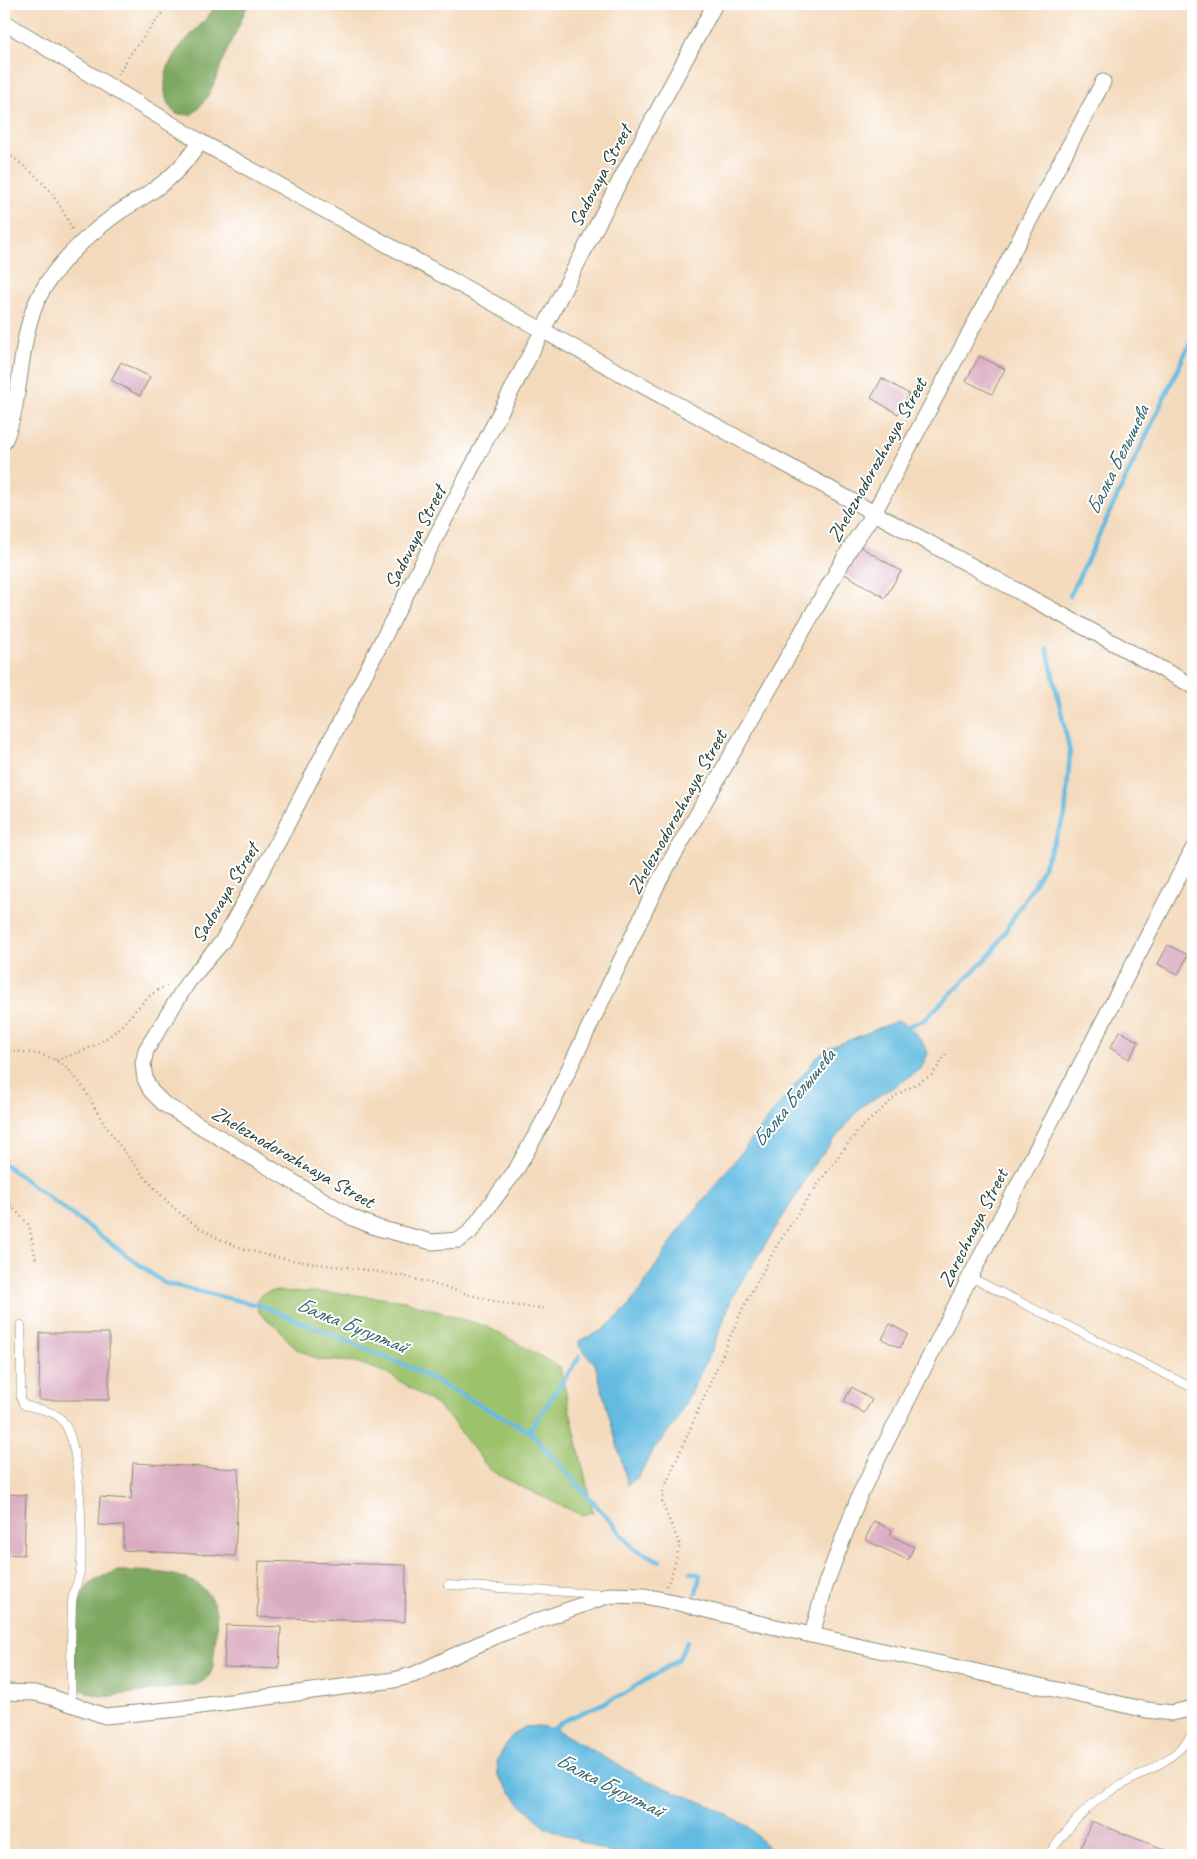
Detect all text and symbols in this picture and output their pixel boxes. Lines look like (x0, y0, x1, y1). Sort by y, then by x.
street label: Sadovaya Street (563, 118, 639, 231)
street label: Zheleznodorozhnaya Street (822, 372, 934, 546)
water label: Балка Белышева (1079, 399, 1156, 519)
street label: Sadovaya Street (378, 478, 453, 593)
street label: Zheleznodorozhnaya Street (622, 724, 734, 898)
street label: Sadovaya Street (185, 836, 266, 947)
water label: Балка Белышева (746, 1042, 842, 1152)
street label: Zheleznodorozhnaya Street (207, 1100, 381, 1215)
street label: Zarechnaya Street (933, 1163, 1015, 1291)
water label: Балка Бугултай (293, 1291, 415, 1361)
water label: Балка Бугултай (552, 1747, 672, 1825)

